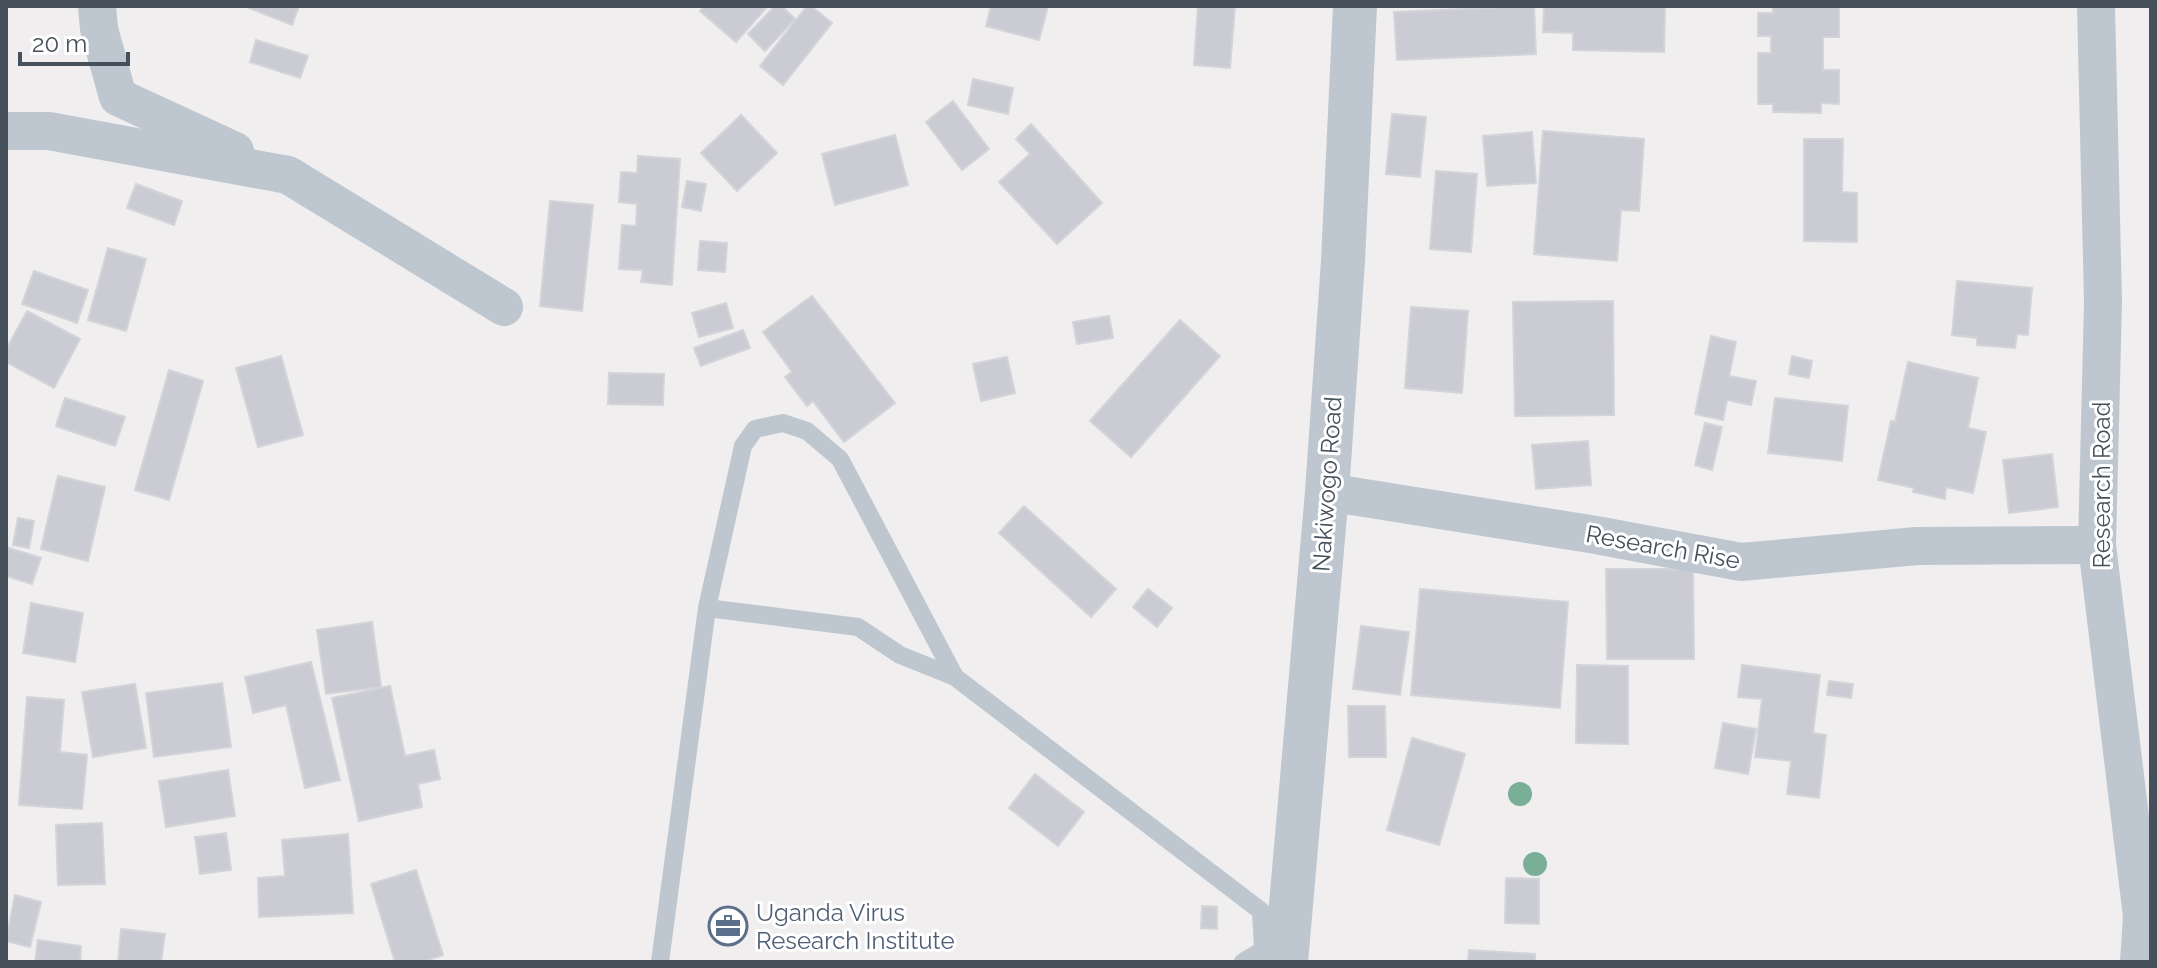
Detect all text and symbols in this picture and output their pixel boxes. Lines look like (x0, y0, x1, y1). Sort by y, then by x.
scale bar (20, 16, 128, 66)
text: 20 m (32, 29, 87, 58)
street label: Nakiwogo Road (1306, 395, 1348, 573)
street label: Research Road (2087, 401, 2116, 569)
street label: Research Rise (1584, 519, 1742, 575)
place label: Uganda Virus Research Institute (756, 898, 954, 955)
office icon: Uganda Virus Research Institute (707, 905, 749, 947)

